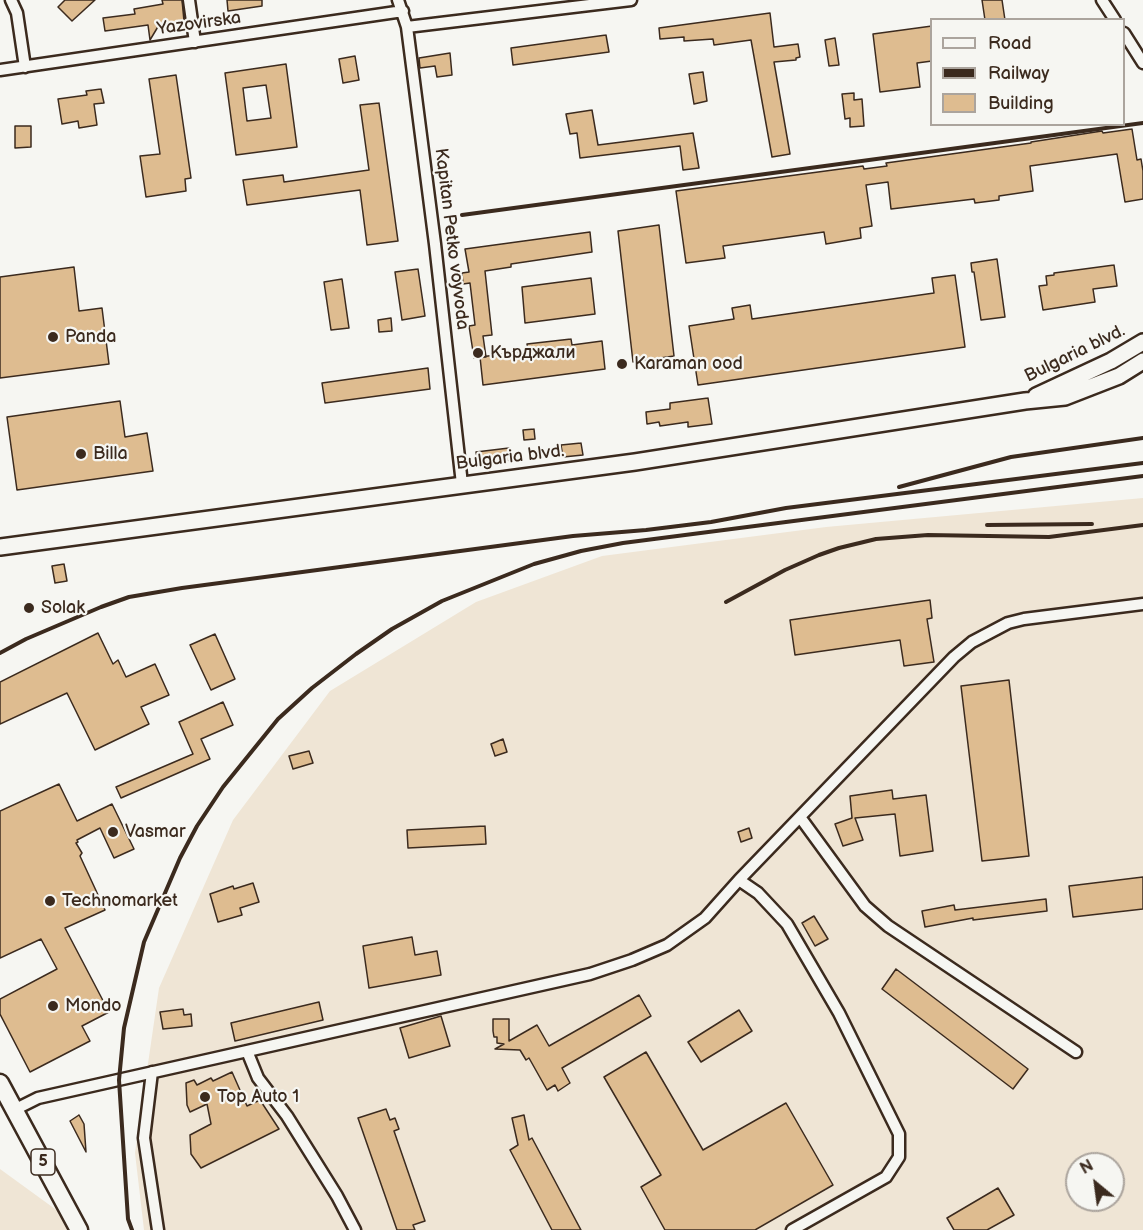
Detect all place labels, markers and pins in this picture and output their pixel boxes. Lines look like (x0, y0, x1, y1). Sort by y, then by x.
place label: Panda (65, 326, 116, 348)
marker: Panda (46, 330, 60, 344)
place label: Кърджали (490, 342, 575, 364)
marker: Кърджали (471, 346, 485, 360)
place label: Karaman ood (634, 353, 743, 375)
marker: Karaman ood (615, 357, 629, 371)
place label: Billa (93, 443, 128, 465)
marker: Billa (74, 447, 88, 461)
place label: Solak (41, 597, 85, 619)
marker: Solak (22, 601, 36, 615)
place label: Vasmar (125, 821, 185, 843)
marker: Vasmar (106, 825, 120, 839)
place label: Technomarket (62, 890, 178, 912)
marker: Technomarket (43, 894, 57, 908)
place label: Mondo (65, 995, 121, 1017)
marker: Mondo (46, 999, 60, 1013)
place label: Top Auto 1 (217, 1086, 299, 1108)
marker: Top Auto 1 (198, 1090, 212, 1104)

